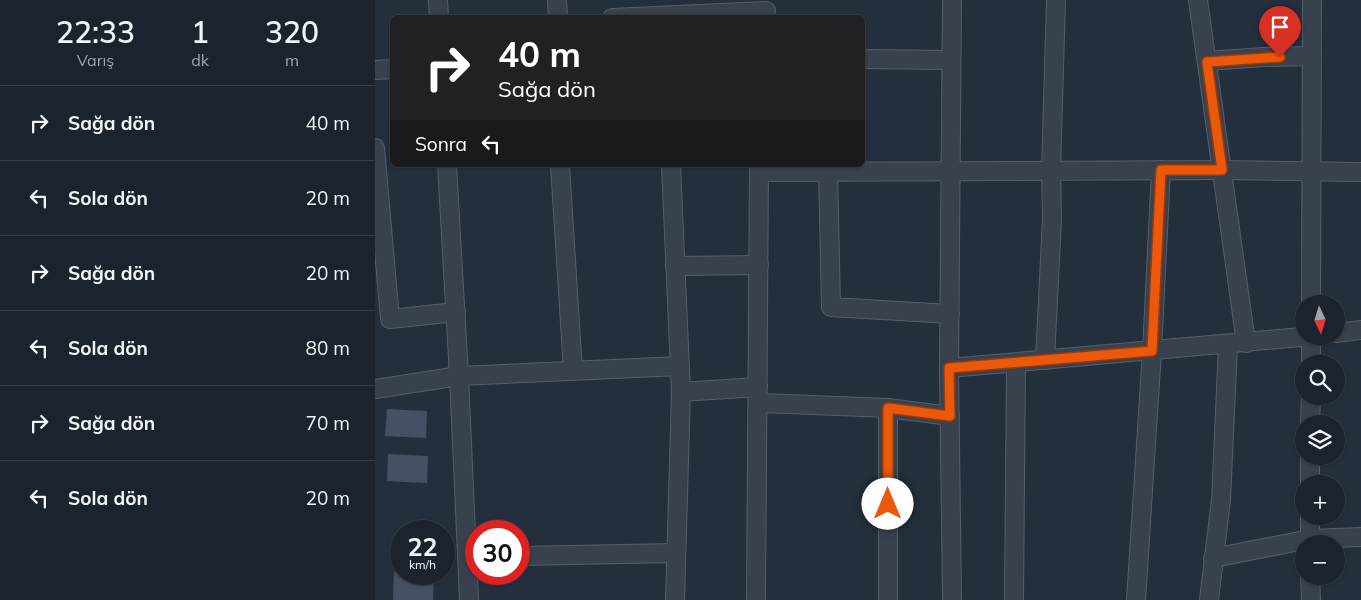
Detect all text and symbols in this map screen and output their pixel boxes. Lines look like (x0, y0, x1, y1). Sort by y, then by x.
pin (1259, 6, 1301, 57)
text: 22:33 (56, 13, 135, 51)
text: 1 (191, 13, 209, 51)
text: 320 (265, 13, 319, 51)
icon: arrive (1266, 13, 1294, 41)
text: 40 m (498, 32, 581, 76)
icon: right (415, 35, 480, 100)
text: Varış (77, 50, 114, 70)
text: dk (191, 50, 209, 70)
text: m (285, 50, 299, 70)
text: Sağa dön (498, 75, 596, 103)
icon: right (25, 109, 53, 137)
text: Sağa dön (68, 111, 155, 135)
text: 40 m (306, 111, 350, 135)
icon: left (477, 130, 505, 158)
text: Sonra (415, 132, 467, 156)
icon: left (25, 184, 53, 212)
text: Sola dön (68, 186, 148, 210)
text: 20 m (306, 186, 350, 210)
icon: right (25, 259, 53, 287)
text: Sağa dön (68, 261, 155, 285)
text: 20 m (306, 261, 350, 285)
north arrow (1295, 295, 1345, 345)
map controls (1295, 295, 1345, 585)
icon: left (25, 334, 53, 362)
text: Sola dön (68, 336, 148, 360)
text: 80 m (306, 336, 350, 360)
button: search (1295, 355, 1345, 405)
icon: right (25, 409, 53, 437)
text: Sağa dön (68, 411, 155, 435)
text: 70 m (306, 411, 350, 435)
button: layers (1295, 415, 1345, 465)
button: + (1295, 475, 1345, 525)
position arrow (861, 477, 913, 529)
icon: left (25, 484, 53, 512)
text: Sola dön (68, 486, 148, 510)
text: 20 m (306, 486, 350, 510)
speed limit sign: 30 (465, 520, 530, 585)
text: 22 (407, 531, 438, 562)
button: − (1295, 535, 1345, 585)
text: km/h (409, 557, 436, 572)

